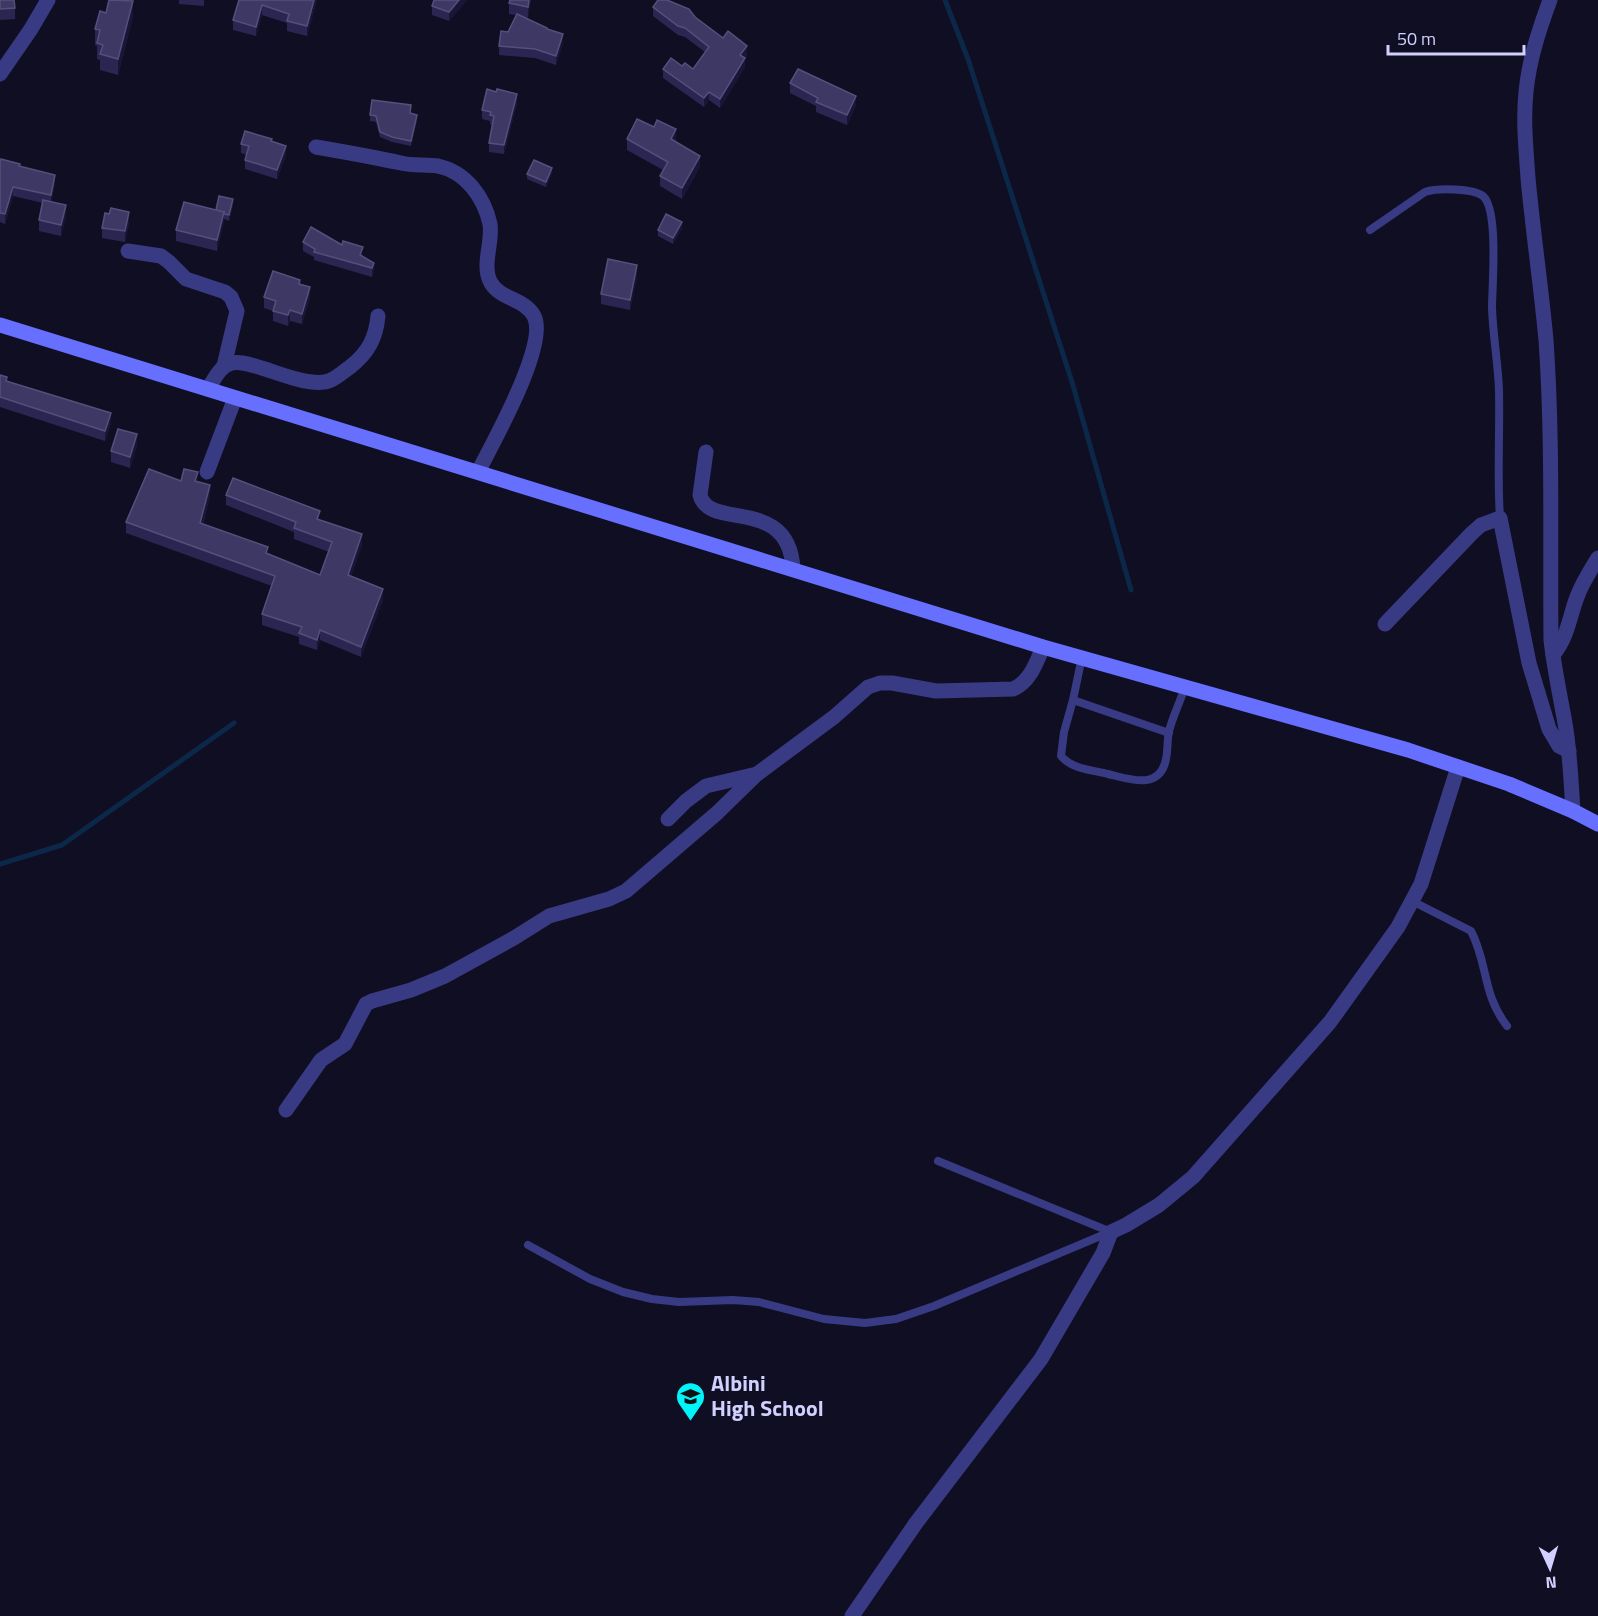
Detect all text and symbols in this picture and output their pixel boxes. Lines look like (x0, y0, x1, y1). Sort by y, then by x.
scale bar (1388, 18, 1524, 56)
text: 50 m (1397, 25, 1436, 52)
place label: Albini High School (711, 1366, 824, 1425)
school or university icon: Albini High School (674, 1380, 706, 1422)
north arrow (1520, 1538, 1580, 1598)
text: N (1545, 1571, 1557, 1595)

